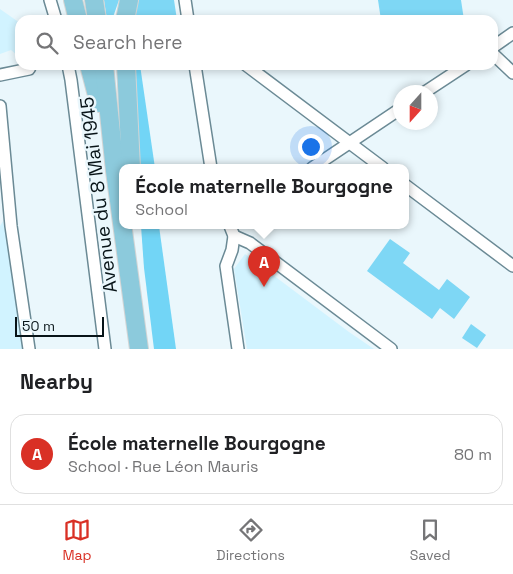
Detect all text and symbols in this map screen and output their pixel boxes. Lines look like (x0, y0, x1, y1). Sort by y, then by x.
search box (15, 15, 498, 70)
icon: search (33, 29, 61, 57)
text: Search here (73, 30, 183, 55)
north arrow (393, 85, 438, 130)
street label: Avenue du 8 Mai 1945 (74, 96, 123, 294)
your location (298, 134, 324, 160)
popup (119, 164, 409, 229)
text: École maternelle Bourgogne (135, 174, 393, 199)
text: School (135, 199, 188, 220)
pin: A (248, 246, 280, 287)
scale bar (15, 314, 104, 337)
text: 50 m (22, 317, 55, 335)
text: Nearby (20, 368, 93, 395)
text: École maternelle Bourgogne (68, 431, 326, 456)
text: A (32, 444, 42, 465)
text: 80 m (454, 444, 492, 465)
text: School · Rue Léon Mauris (68, 456, 259, 477)
tab: Map (62, 516, 92, 564)
tab: Directions (216, 516, 285, 564)
tab: Saved (410, 516, 451, 564)

